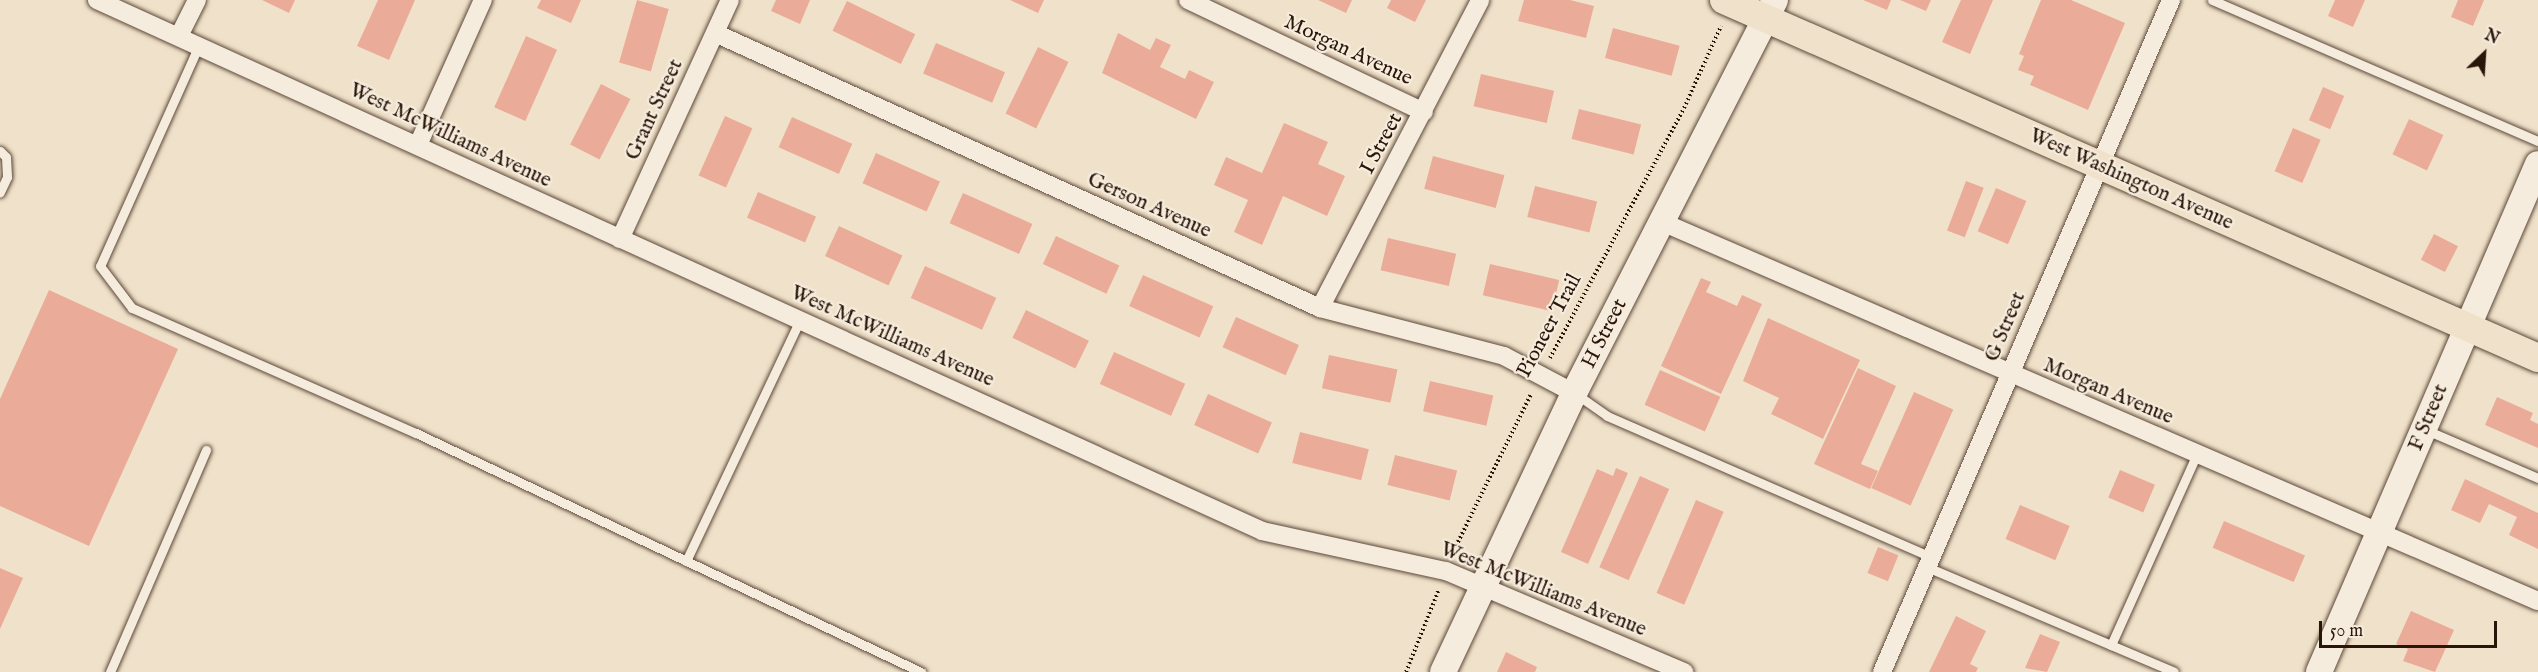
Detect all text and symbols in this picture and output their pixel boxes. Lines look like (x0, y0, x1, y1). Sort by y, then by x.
street label: Morgan Avenue (1280, 10, 1416, 92)
north arrow (2454, 24, 2514, 84)
text: N (2481, 26, 2502, 50)
street label: Grant Street (621, 55, 689, 165)
street label: West McWilliams Avenue (345, 78, 555, 194)
street label: I Street (1355, 109, 1409, 179)
street label: West Washington Avenue (2025, 124, 2237, 236)
street label: Gerson Avenue (1083, 168, 1215, 244)
street label: Pioneer Trail (1512, 270, 1588, 382)
street label: West McWilliams Avenue (786, 281, 998, 393)
street label: G Street (1980, 288, 2032, 366)
street label: H Street (1577, 295, 1633, 373)
street label: Morgan Avenue (2039, 353, 2177, 431)
street label: F Street (2404, 381, 2454, 455)
street label: West McWilliams Avenue (1436, 537, 1650, 643)
scale bar (2322, 609, 2500, 647)
text: 50 m (2330, 620, 2363, 643)

